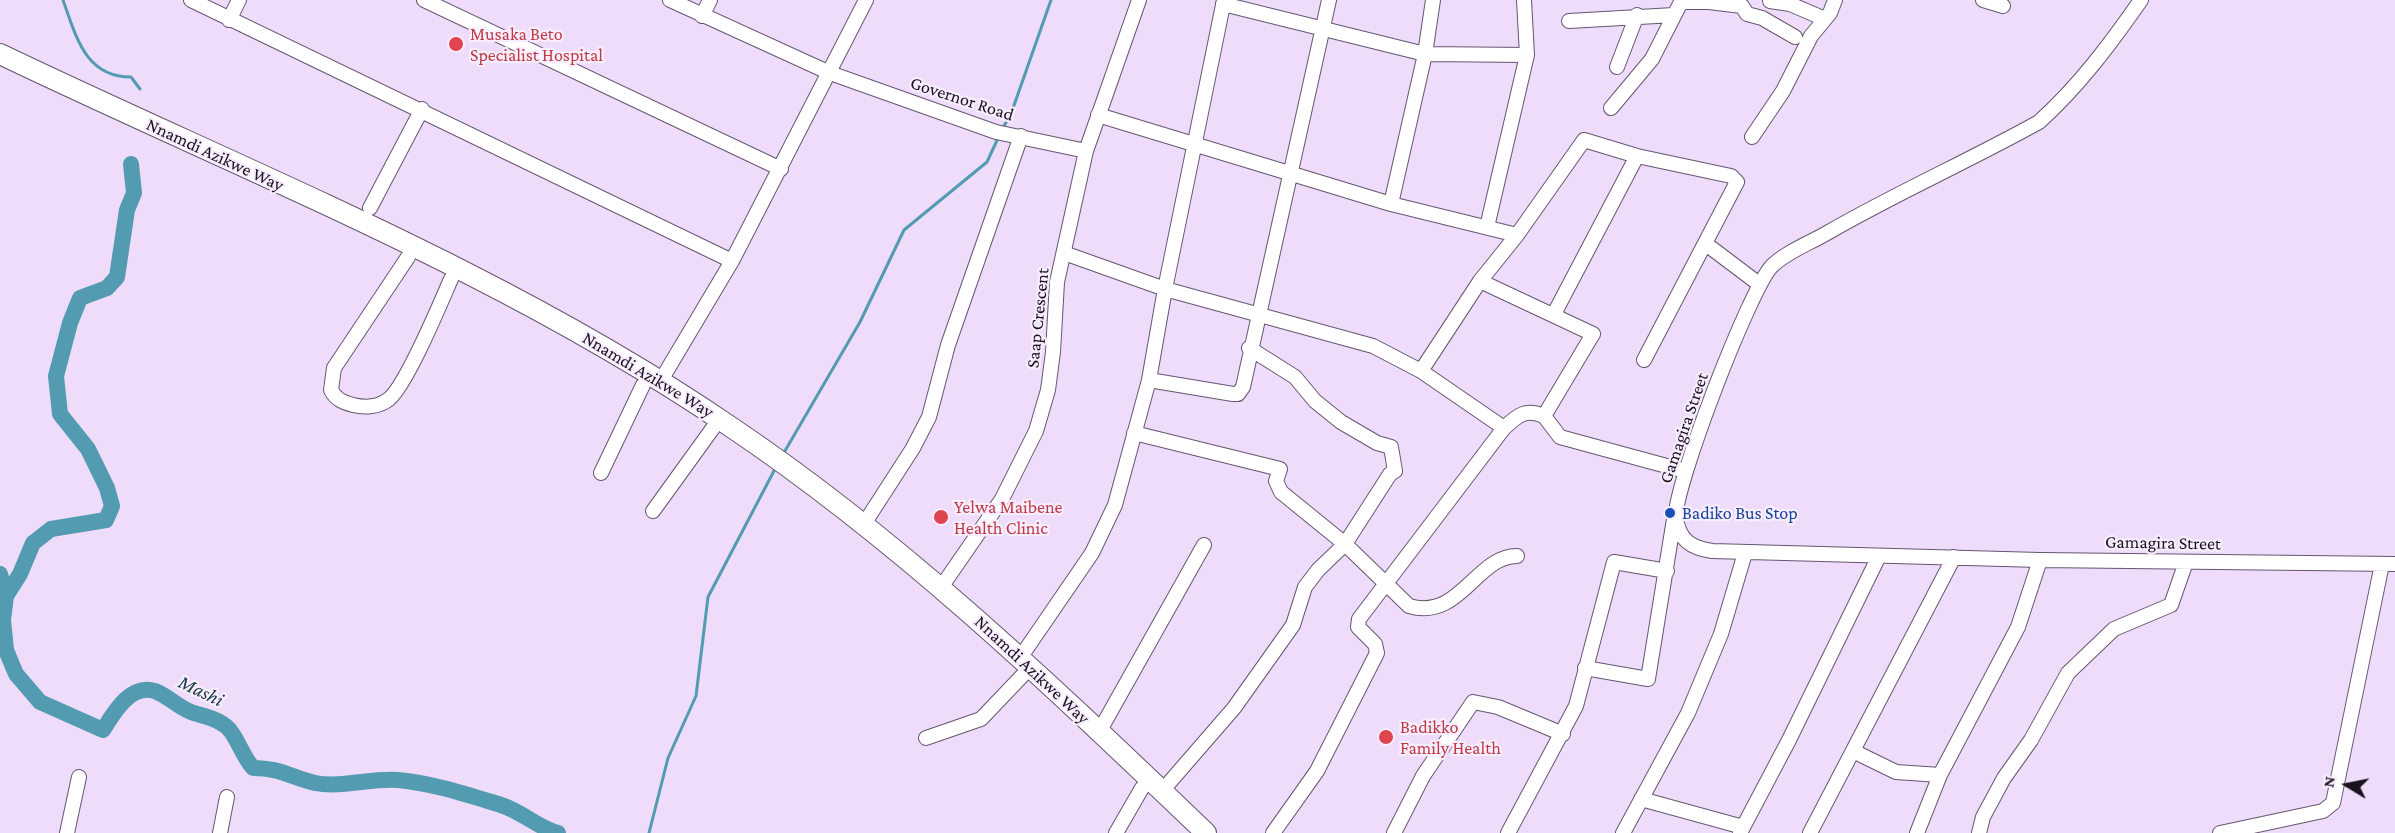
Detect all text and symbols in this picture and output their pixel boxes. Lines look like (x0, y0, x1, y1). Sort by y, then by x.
place label: Musaka Beto Specialist Hospital (470, 23, 603, 66)
marker: Musaka Beto Specialist Hospital (447, 35, 465, 53)
street label: Governor Road (907, 72, 1017, 126)
street label: Nnamdi Azikwe Way (143, 114, 287, 196)
street label: Saap Crescent (1022, 267, 1054, 369)
street label: Nnamdi Azikwe Way (578, 327, 718, 423)
street label: Gamagira Street (1655, 370, 1713, 486)
place label: Yelwa Maibene Health Clinic (954, 496, 1062, 538)
place label: Badiko Bus Stop (1682, 502, 1798, 524)
marker: Badiko Bus Stop (1663, 506, 1677, 520)
marker: Yelwa Maibene Health Clinic (932, 508, 950, 526)
street label: Gamagira Street (2105, 531, 2221, 555)
street label: Nnamdi Azikwe Way (970, 611, 1094, 729)
water label: Mashi (175, 670, 227, 712)
place label: Badikko Family Health (1400, 716, 1501, 758)
marker: Badikko Family Health (1377, 728, 1395, 746)
north arrow (2317, 755, 2377, 815)
text: N (2319, 775, 2338, 789)

